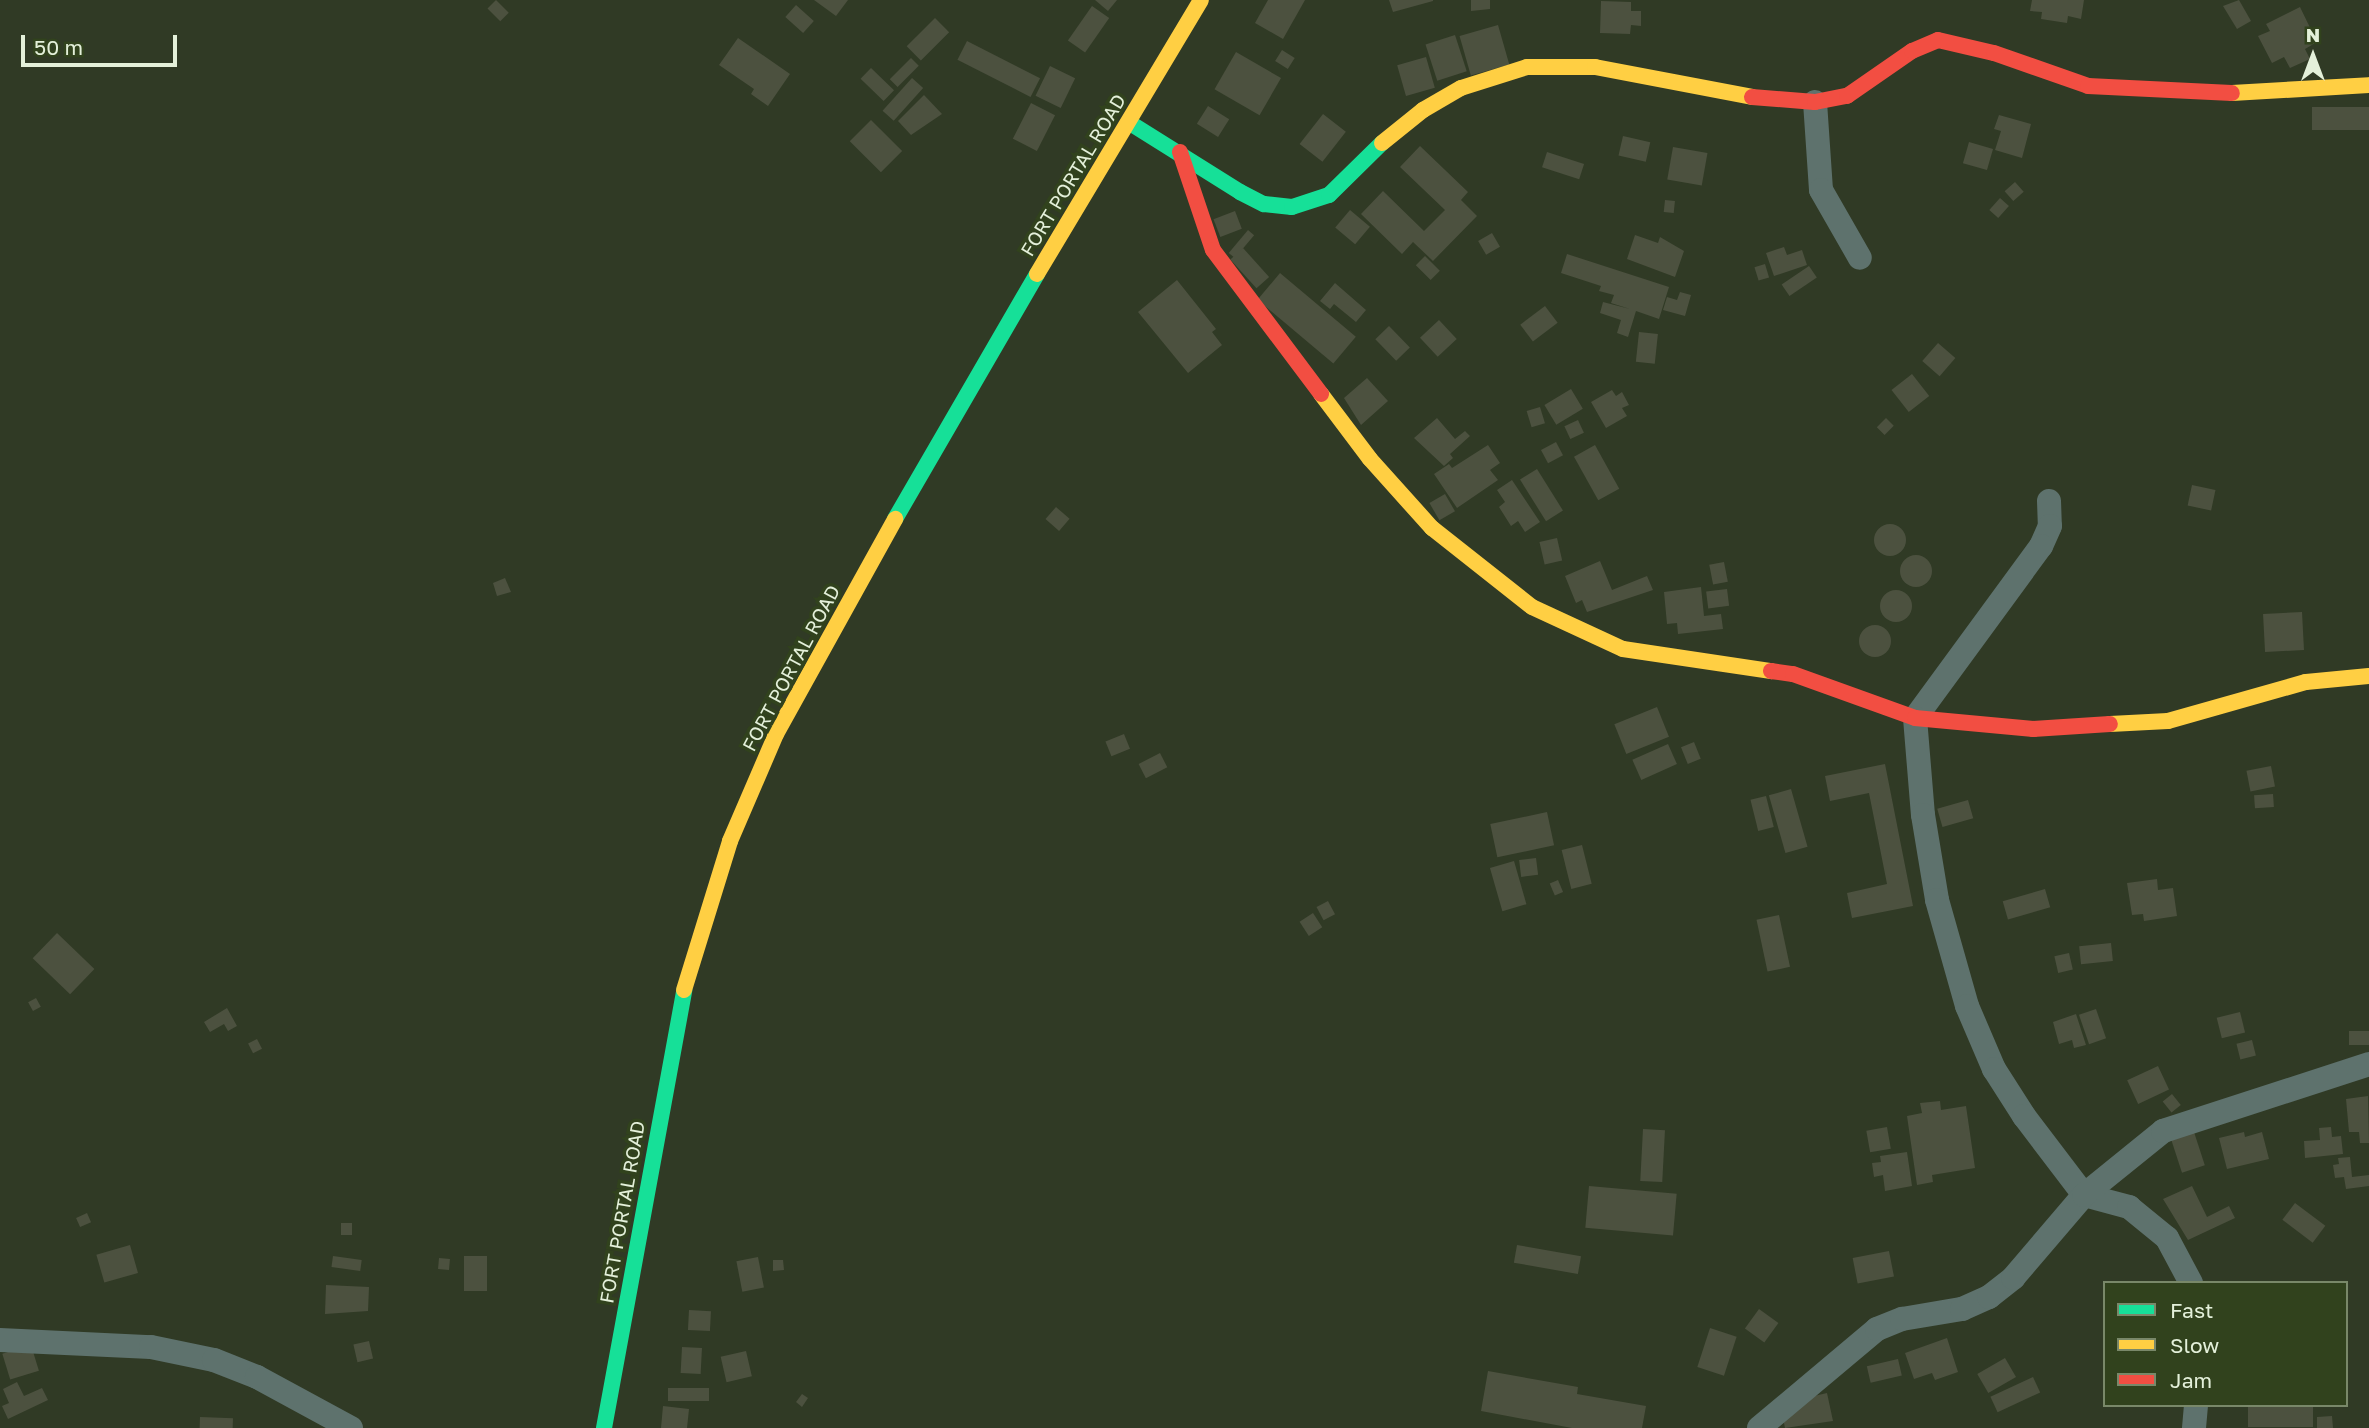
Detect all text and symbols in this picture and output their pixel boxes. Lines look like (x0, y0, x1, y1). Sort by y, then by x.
scale bar (24, 21, 180, 65)
north arrow (2278, 21, 2348, 91)
text: N (2306, 23, 2320, 46)
text: 50 m (34, 34, 83, 60)
street label: FORT PORTAL ROAD (1016, 90, 1130, 260)
street label: FORT PORTAL ROAD (738, 581, 844, 755)
street label: FORT PORTAL ROAD (595, 1119, 649, 1305)
legend (2103, 1281, 2348, 1407)
text: Fast (2170, 1297, 2213, 1323)
text: Slow (2170, 1332, 2219, 1358)
text: Jam (2170, 1367, 2212, 1393)

